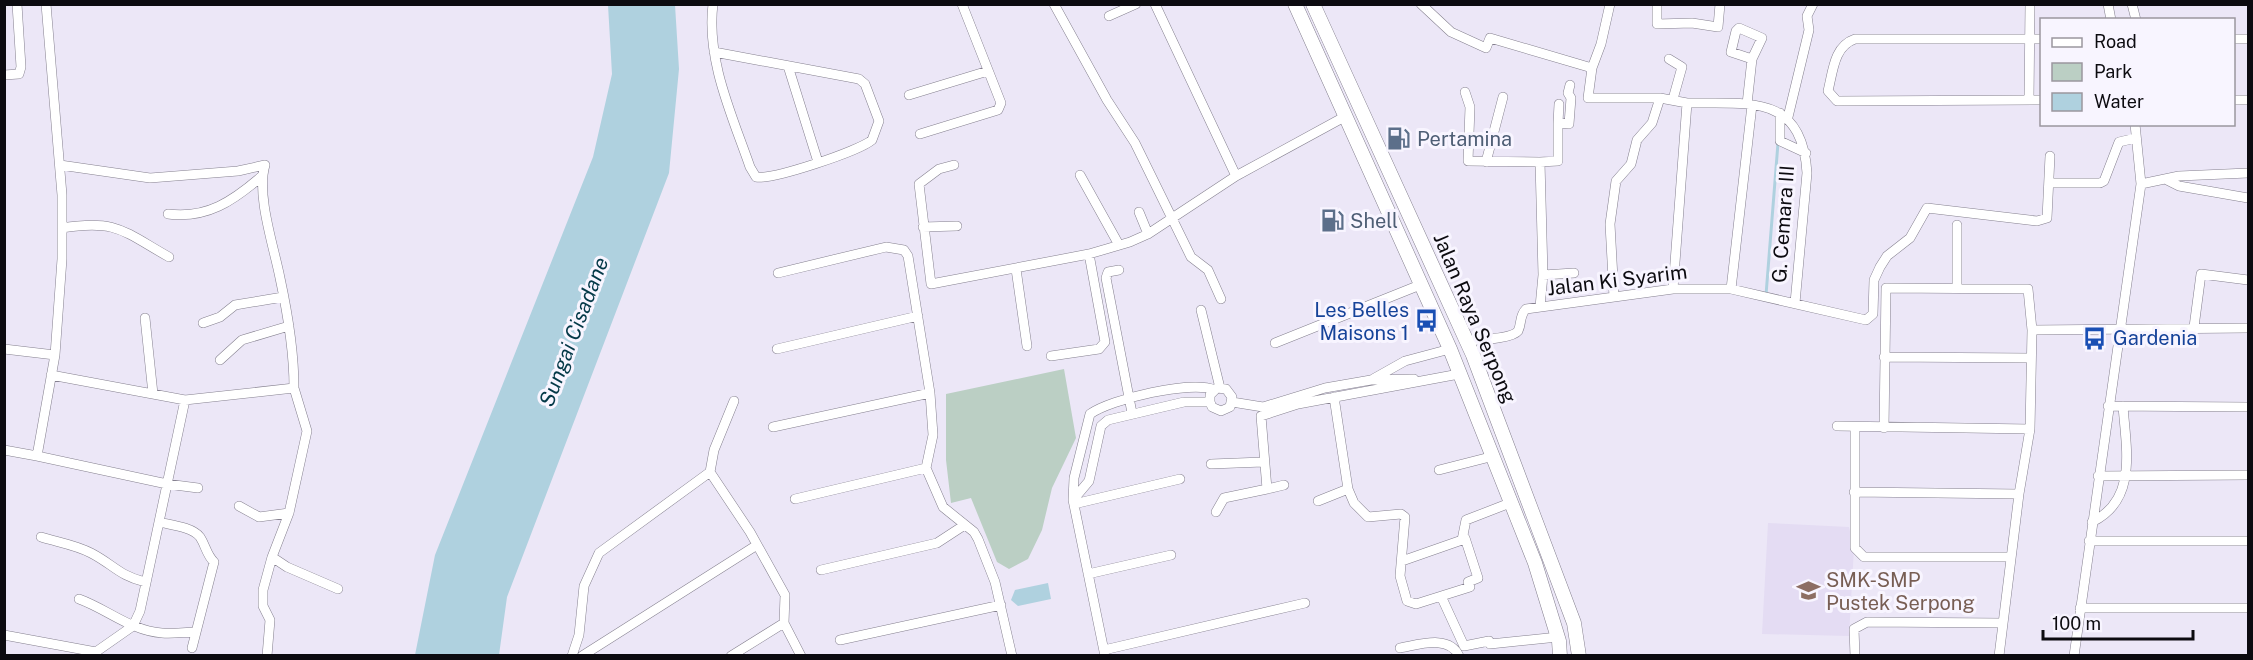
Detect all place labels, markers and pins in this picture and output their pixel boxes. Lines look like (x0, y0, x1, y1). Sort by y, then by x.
fuel station icon: Pertamina (1386, 126, 1412, 152)
place label: Pertamina (1417, 127, 1512, 151)
fuel station icon: Shell (1319, 208, 1345, 234)
place label: Shell (1350, 209, 1398, 233)
place label: Les Belles Maisons 1 (1314, 298, 1409, 345)
bus stop icon: Les Belles Maisons 1 (1414, 308, 1440, 334)
bus stop icon: Gardenia (2082, 325, 2108, 351)
place label: Gardenia (2113, 326, 2197, 350)
place label: SMK-SMP Pustek Serpong (1826, 568, 1975, 615)
school or university icon: SMK-SMP Pustek Serpong (1795, 578, 1821, 604)

